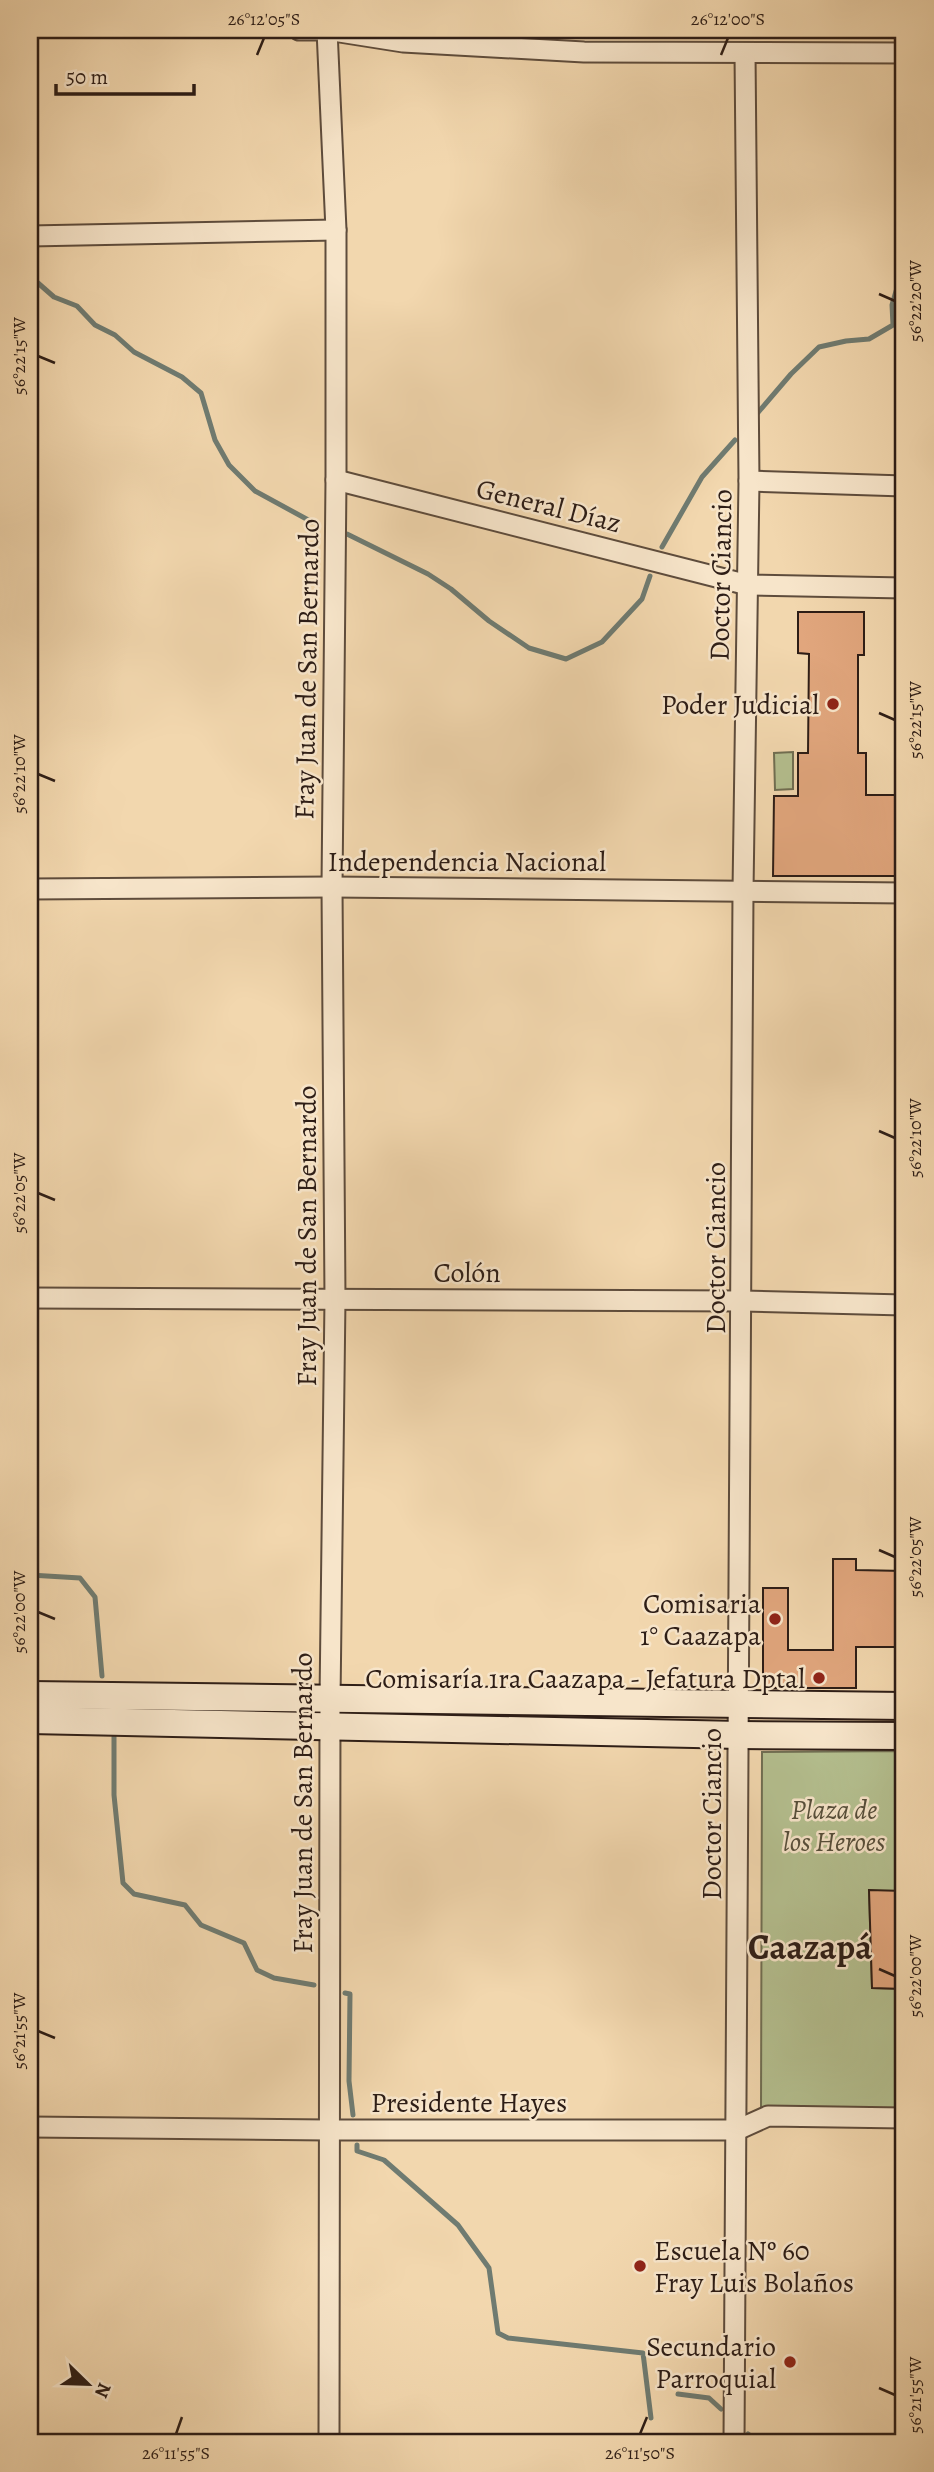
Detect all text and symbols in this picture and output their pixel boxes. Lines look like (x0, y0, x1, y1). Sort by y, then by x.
text: 26°12'05"S (228, 7, 300, 31)
text: 26°12'00"S (691, 7, 765, 31)
scale bar (56, 52, 194, 96)
text: 50 m (66, 63, 108, 91)
text: 56°22'20"W (903, 260, 927, 342)
text: 56°22'15"W (7, 317, 31, 395)
street label: General Díaz (472, 470, 625, 542)
street label: Doctor Ciancio (701, 489, 741, 661)
street label: Fray Juan de San Bernardo (285, 518, 329, 820)
text: 56°22'15"W (903, 681, 927, 759)
place label: Poder Judicial (661, 686, 819, 724)
marker: Poder Judicial (825, 696, 841, 712)
text: 56°22'10"W (7, 734, 31, 814)
street label: Independencia Nacional (328, 843, 606, 881)
street label: Fray Juan de San Bernardo (288, 1085, 326, 1387)
text: 56°22'10"W (903, 1098, 927, 1178)
text: 56°22'05"W (7, 1152, 31, 1234)
street label: Doctor Ciancio (697, 1162, 735, 1334)
street label: Colón (433, 1254, 501, 1292)
text: 56°22'05"W (903, 1516, 927, 1598)
text: 56°22'00"W (7, 1570, 31, 1654)
place label: Comisaria 1° Caazapa (640, 1585, 761, 1655)
marker: Comisaria 1° Caazapa (767, 1611, 783, 1627)
street label: Fray Juan de San Bernardo (284, 1652, 322, 1954)
place label: Comisaría 1ra Caazapa - Jefatura Dptal (365, 1660, 805, 1698)
marker: Comisaría 1ra Caazapa - Jefatura Dptal (811, 1670, 827, 1686)
street label: Doctor Ciancio (693, 1728, 731, 1900)
park label: Plaza de los Heroes (783, 1791, 886, 1861)
district label: Caazapá (748, 1923, 872, 1971)
text: 56°22'00"W (903, 1934, 927, 2018)
text: 56°21'55"W (7, 1992, 31, 2070)
street label: Presidente Hayes (371, 2084, 567, 2122)
place label: Escuela Nº 60 Fray Luis Bolaños (654, 2232, 854, 2302)
marker: Escuela Nº 60 Fray Luis Bolaños (632, 2258, 648, 2274)
place label: Secundario Parroquial (646, 2328, 776, 2398)
north arrow (52, 2350, 122, 2420)
marker: Secundario Parroquial (782, 2354, 798, 2370)
text: 56°21'55"W (903, 2356, 927, 2434)
text: N (88, 2379, 117, 2402)
text: 26°11'55"S (142, 2441, 210, 2465)
text: 26°11'50"S (605, 2441, 675, 2465)

